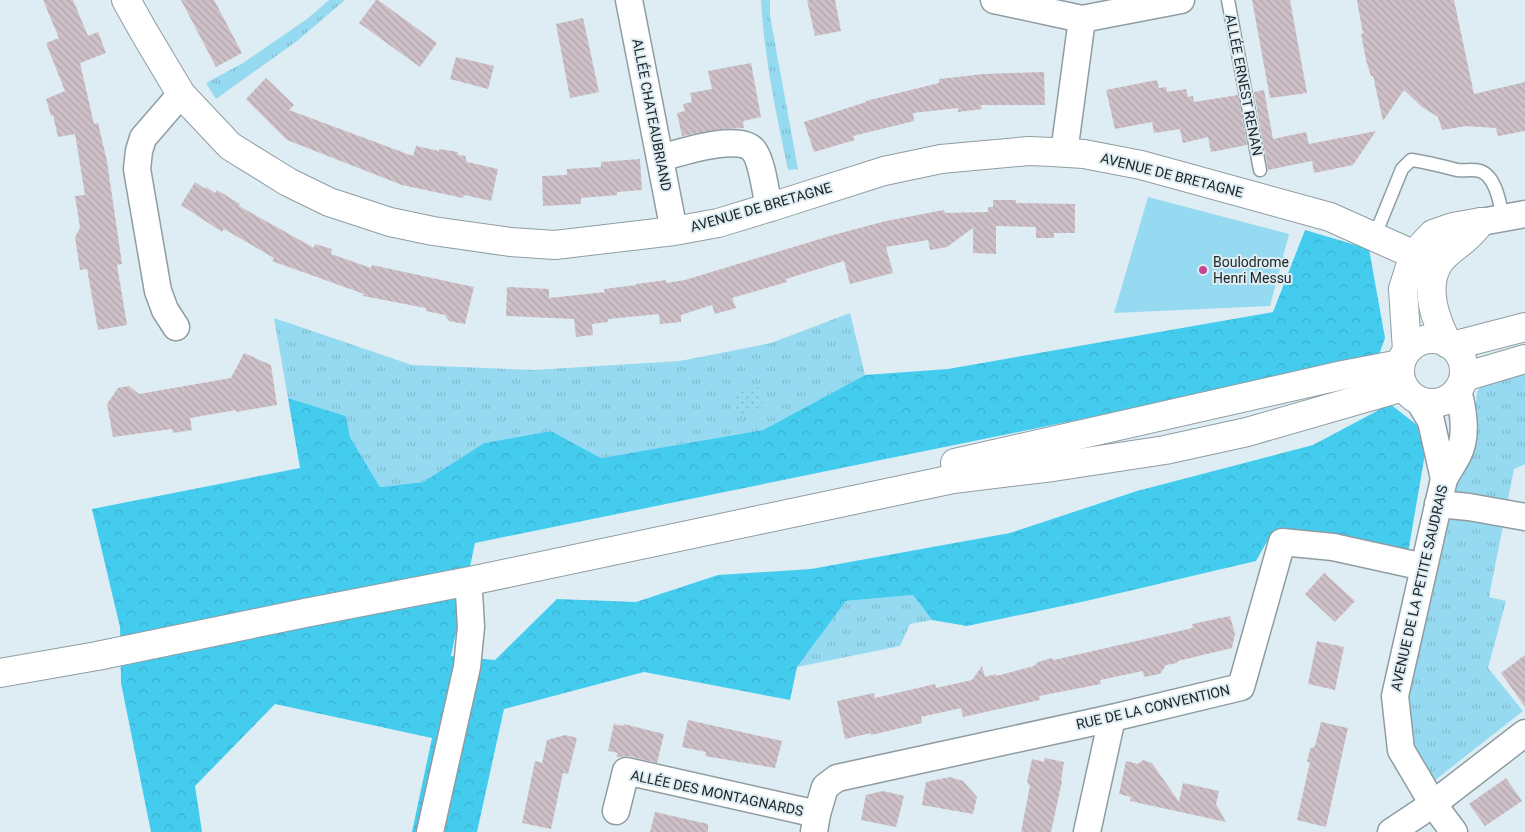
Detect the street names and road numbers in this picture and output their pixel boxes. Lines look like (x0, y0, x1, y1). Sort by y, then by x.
street label: ALLÉE ERNEST RENAN (1222, 13, 1267, 157)
street label: ALLÉE CHATEAUBRIAND (629, 37, 676, 193)
street label: AVENUE DE BRETAGNE (1099, 150, 1245, 200)
street label: AVENUE DE BRETAGNE (688, 179, 834, 235)
street label: AVENUE DE LA PETITE SAUDRAIS (1387, 483, 1451, 693)
street label: RUE DE LA CONVENTION (1075, 682, 1231, 732)
street label: ALLÉE DES MONTAGNARDS (629, 766, 805, 819)

